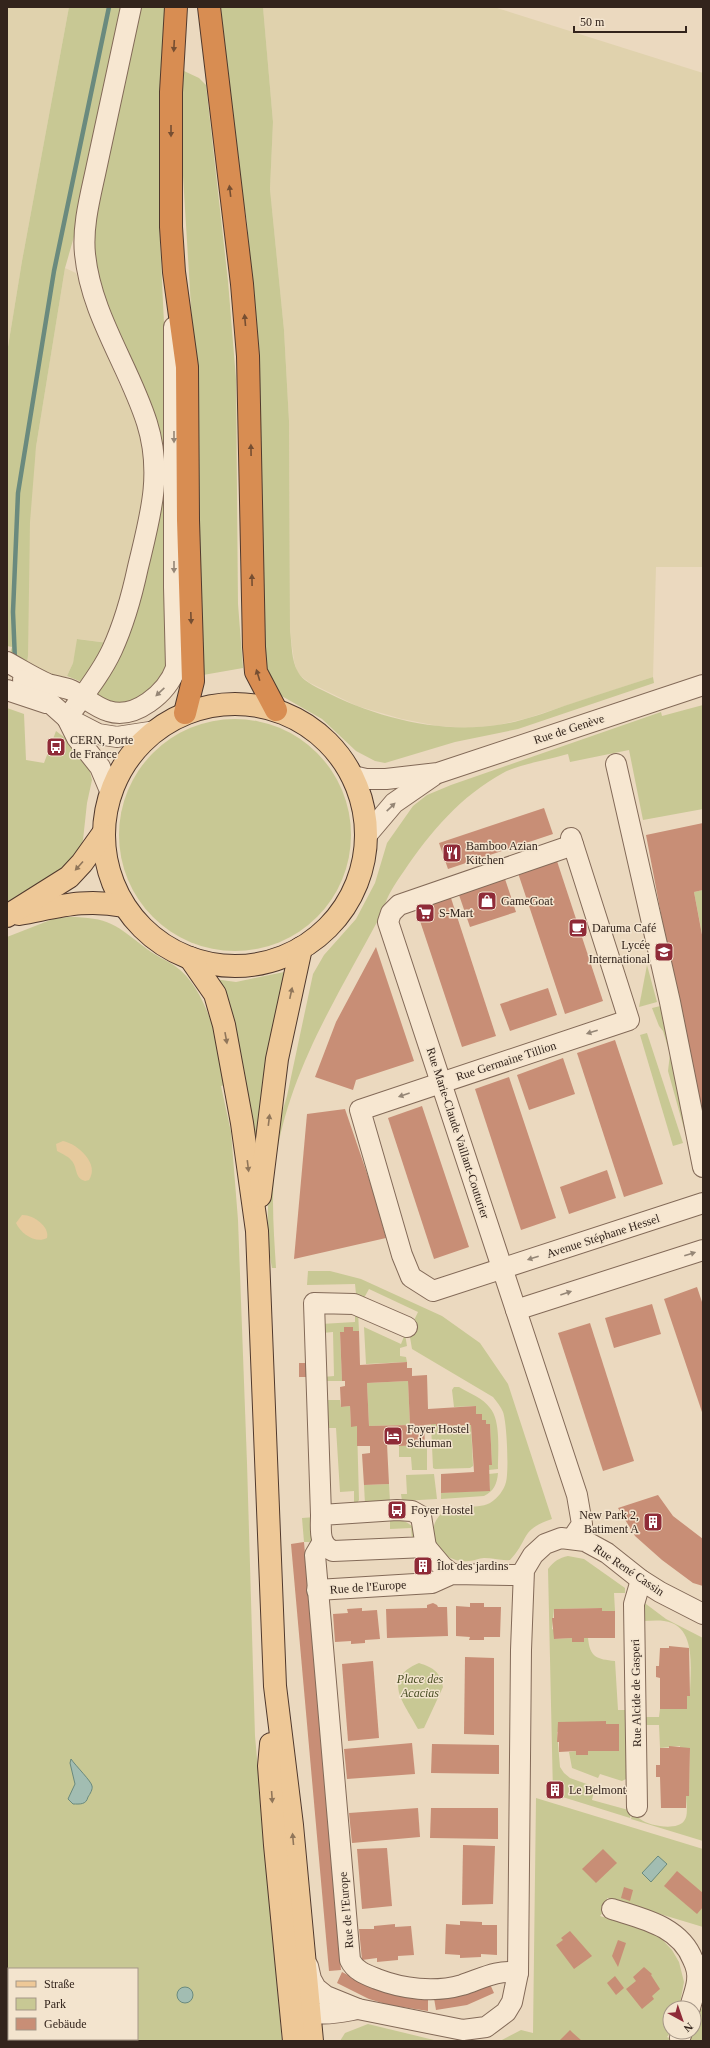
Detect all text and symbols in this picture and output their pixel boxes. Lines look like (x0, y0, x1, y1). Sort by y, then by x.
scale bar (574, 8, 686, 34)
text: 50 m (580, 15, 605, 29)
one-way arrow (170, 40, 177, 52)
one-way arrow (168, 125, 174, 138)
one-way arrow (227, 185, 233, 197)
one-way arrow (242, 314, 248, 326)
one-way arrow (171, 431, 177, 444)
one-way arrow (248, 443, 254, 456)
one-way arrow (171, 561, 177, 574)
one-way arrow (249, 573, 255, 586)
one-way arrow (188, 612, 194, 625)
one-way arrow (255, 669, 261, 681)
one-way arrow (155, 687, 165, 696)
street label: Rue de Genève (532, 711, 606, 747)
place label: CERN, Porte de France (70, 733, 133, 761)
bus stop icon: CERN, Porte de France (45, 736, 67, 758)
one-way arrow (386, 802, 396, 811)
place label: Bamboo Azian Kitchen (466, 839, 538, 867)
restaurant icon: Bamboo Azian Kitchen (441, 842, 463, 864)
one-way arrow (74, 861, 83, 872)
shop icon: GameGoat (476, 890, 498, 912)
place label: GameGoat (501, 894, 554, 908)
supermarket icon: S-Mart (414, 902, 436, 924)
place label: S-Mart (439, 906, 474, 920)
cafe icon: Daruma Café (567, 917, 589, 939)
place label: Daruma Café (592, 921, 656, 935)
place label: Lycée International (589, 938, 651, 966)
school or university icon: Lycée International (653, 941, 675, 963)
one-way arrow (288, 986, 294, 999)
one-way arrow (586, 1029, 598, 1035)
one-way arrow (224, 1031, 230, 1044)
street label: Rue Germaine Tillion (454, 1038, 558, 1084)
street label: Rue Marie-Claude Vaillant-Couturier (424, 1046, 492, 1220)
one-way arrow (398, 1092, 410, 1098)
one-way arrow (266, 1114, 272, 1127)
one-way arrow (245, 1160, 251, 1172)
street label: Avenue Stéphane Hessel (545, 1211, 662, 1261)
one-way arrow (684, 1251, 696, 1257)
one-way arrow (526, 1255, 538, 1261)
one-way arrow (561, 1290, 573, 1296)
place label: Foyer Hostel Schuman (407, 1422, 470, 1450)
hotel icon: Foyer Hostel Schuman (382, 1425, 404, 1447)
bus stop icon: Foyer Hostel (386, 1499, 408, 1521)
place label: Foyer Hostel (411, 1503, 474, 1517)
place label: New Park 2, Batiment A (579, 1508, 639, 1536)
building icon: New Park 2, Batiment A (642, 1511, 664, 1533)
street label: Rue René Cassin (591, 1541, 667, 1599)
building icon: Îlot des jardins (412, 1555, 434, 1577)
place label: Îlot des jardins (437, 1559, 509, 1573)
street label: Rue de l'Europe (329, 1577, 407, 1597)
street label: Rue Alcide de Gasperi (628, 1638, 644, 1747)
park label: Place des Acacias (396, 1672, 443, 1700)
building icon: Le Belmont (544, 1779, 566, 1801)
place label: Le Belmont (569, 1783, 627, 1797)
one-way arrow (268, 1791, 275, 1803)
one-way arrow (290, 1833, 297, 1845)
street label: Rue de l'Europe (336, 1871, 356, 1949)
legend (8, 1968, 138, 2040)
text: Straße (44, 1977, 75, 1991)
text: Park (44, 1997, 66, 2011)
north arrow (662, 2000, 702, 2040)
text: Gebäude (44, 2017, 87, 2031)
text: N (681, 2021, 695, 2035)

